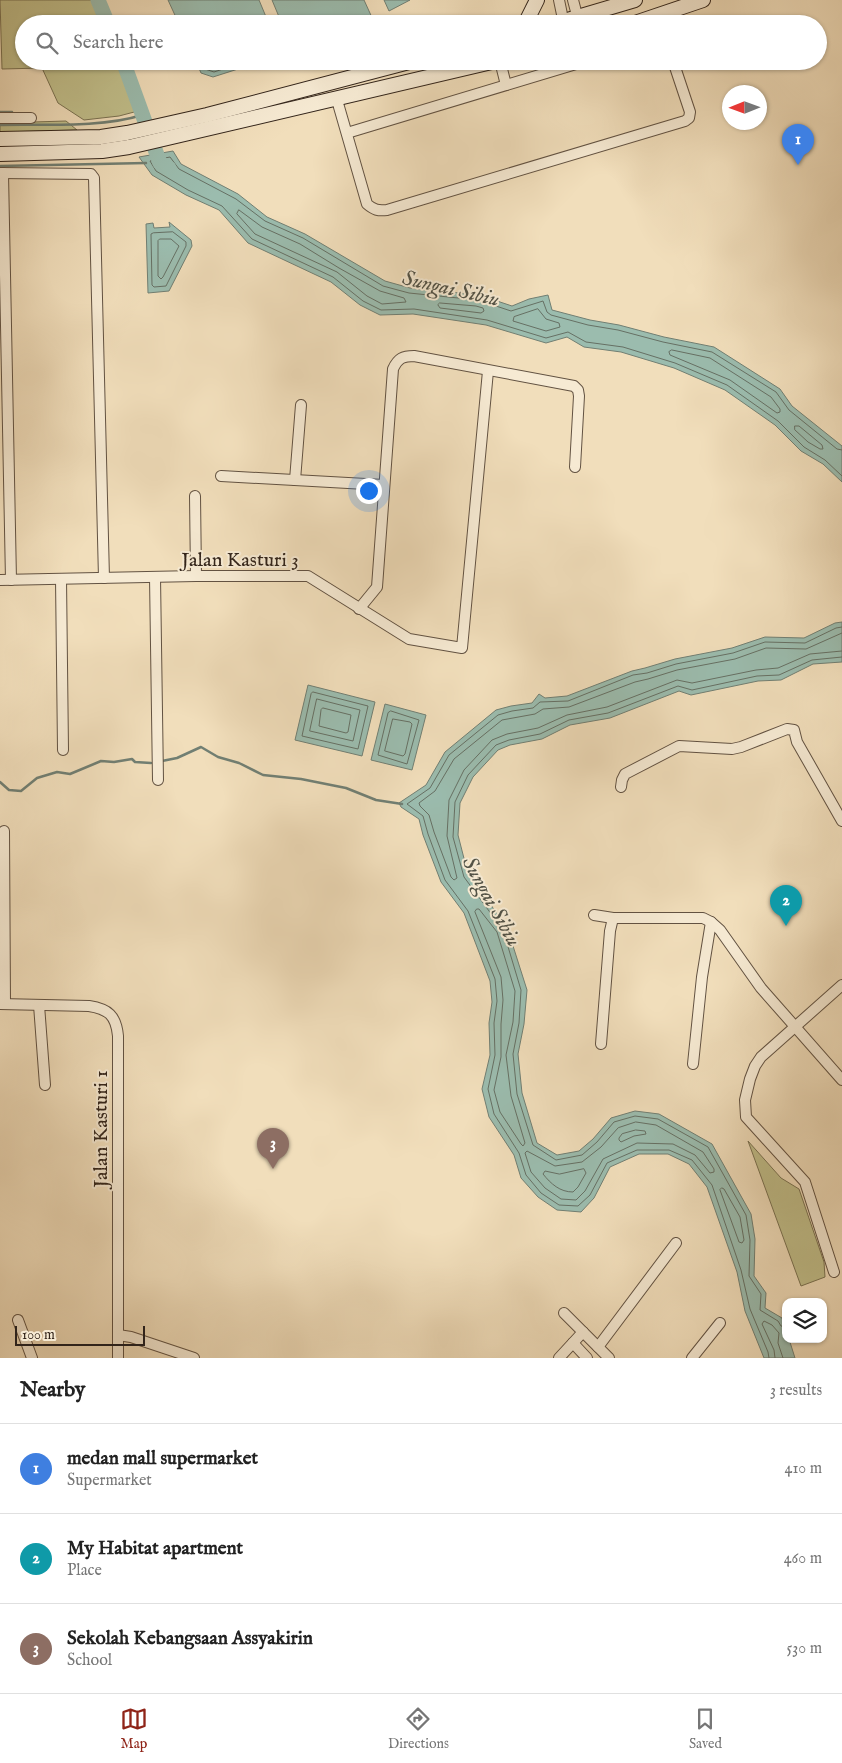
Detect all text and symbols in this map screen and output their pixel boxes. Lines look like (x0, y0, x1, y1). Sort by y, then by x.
search box (15, 15, 827, 70)
icon: search (33, 29, 61, 57)
text: Search here (73, 31, 164, 55)
north arrow (722, 85, 767, 130)
pin: 1 (782, 124, 814, 165)
water label: Sungai Sibiu (399, 265, 502, 314)
your location (356, 478, 382, 504)
street label: Jalan Kasturi 3 (179, 548, 299, 573)
water label: Sungai Sibiu (455, 852, 526, 951)
pin: 2 (770, 885, 802, 926)
street label: Jalan Kasturi 1 (89, 1070, 114, 1190)
pin: 3 (257, 1128, 289, 1169)
map controls (782, 1298, 827, 1343)
button: layers (782, 1298, 827, 1343)
scale bar (15, 1323, 145, 1346)
text: 100 m (22, 1326, 55, 1344)
text: Nearby (20, 1377, 85, 1404)
text: 3 results (770, 1381, 822, 1401)
text: medan mall supermarket (67, 1447, 258, 1471)
text: 1 (33, 1459, 39, 1479)
text: 410 m (785, 1459, 822, 1479)
text: Supermarket (67, 1471, 152, 1491)
text: My Habitat apartment (67, 1537, 243, 1561)
text: 2 (32, 1549, 40, 1569)
text: 460 m (784, 1549, 822, 1569)
text: Place (67, 1561, 102, 1581)
text: Sekolah Kebangsaan Assyakirin (67, 1627, 313, 1651)
text: 3 (33, 1639, 39, 1659)
text: 530 m (787, 1639, 822, 1659)
text: School (67, 1651, 112, 1671)
tab: Map (120, 1705, 148, 1753)
tab: Directions (388, 1705, 449, 1753)
tab: Saved (689, 1705, 722, 1753)

